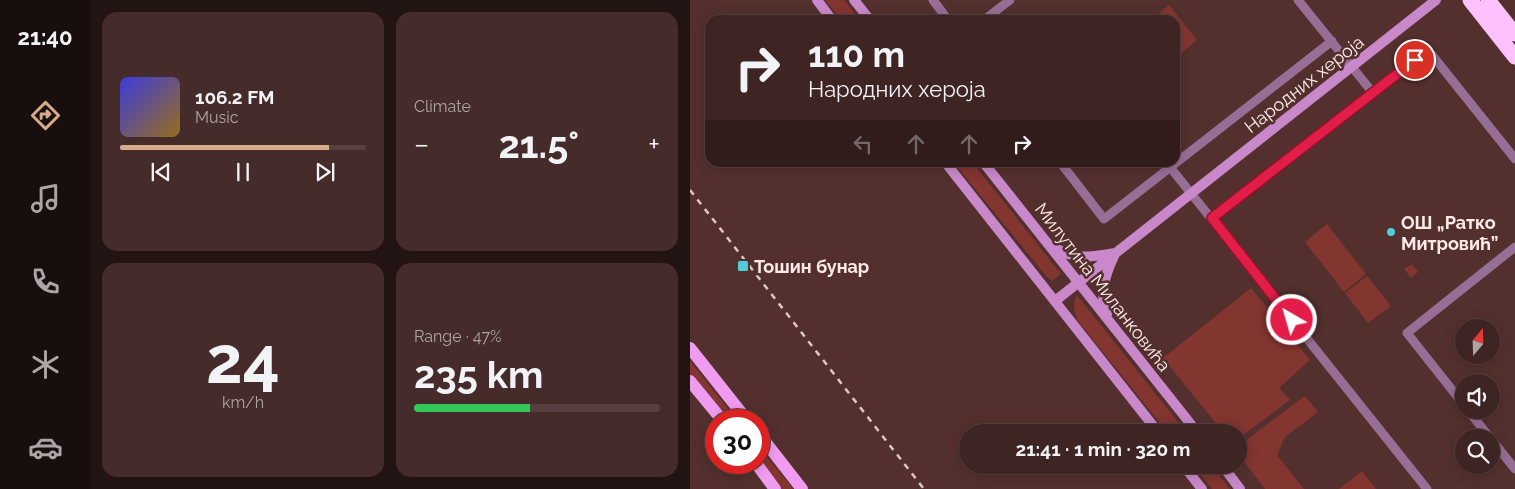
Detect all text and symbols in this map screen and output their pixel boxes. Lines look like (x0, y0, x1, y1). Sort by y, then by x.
text: 21:40 (18, 24, 72, 50)
street label: Народних хероја (1240, 31, 1368, 137)
text: 110 m (808, 34, 905, 75)
icon: right (725, 35, 790, 100)
pin (1394, 39, 1436, 81)
icon: arrive (1401, 46, 1429, 74)
text: Народних хероја (808, 76, 986, 102)
text: 106.2 FM (195, 86, 274, 108)
text: Climate (414, 97, 471, 116)
icon: directions (28, 98, 63, 133)
text: Music (195, 108, 239, 127)
text: 21.5° (498, 122, 579, 167)
text: − (414, 128, 429, 161)
text: + (648, 128, 660, 161)
icon: left (849, 130, 877, 158)
icon: ahead (902, 130, 930, 158)
icon: ahead (955, 130, 983, 158)
icon: right (1008, 130, 1036, 158)
icon: previous (147, 158, 175, 186)
icon: pause (229, 158, 257, 186)
icon: next (311, 158, 339, 186)
icon: music (28, 181, 63, 216)
street label: Милутина Миланковића (1031, 199, 1175, 375)
place label: ОШ „Ратко Митровић” (1401, 212, 1498, 254)
marker: ОШ „Ратко Митровић” (1385, 226, 1397, 238)
place label: Тошин бунар (754, 256, 869, 277)
marker: Тошин бунар (736, 259, 750, 273)
icon: phone (28, 264, 63, 299)
position arrow (1265, 293, 1317, 345)
north arrow (1455, 319, 1500, 364)
map controls (1455, 319, 1500, 474)
text: 24 (206, 322, 280, 398)
text: Range · 47% (414, 327, 501, 346)
icon: climate (28, 347, 63, 382)
text: 235 km (414, 352, 543, 397)
button: sound (1455, 374, 1500, 419)
text: km/h (222, 393, 264, 412)
speed limit sign: 30 (705, 409, 770, 474)
button: search (1455, 429, 1500, 474)
icon: car (28, 430, 63, 465)
text: 21:41 · 1 min · 320 m (1015, 438, 1191, 460)

